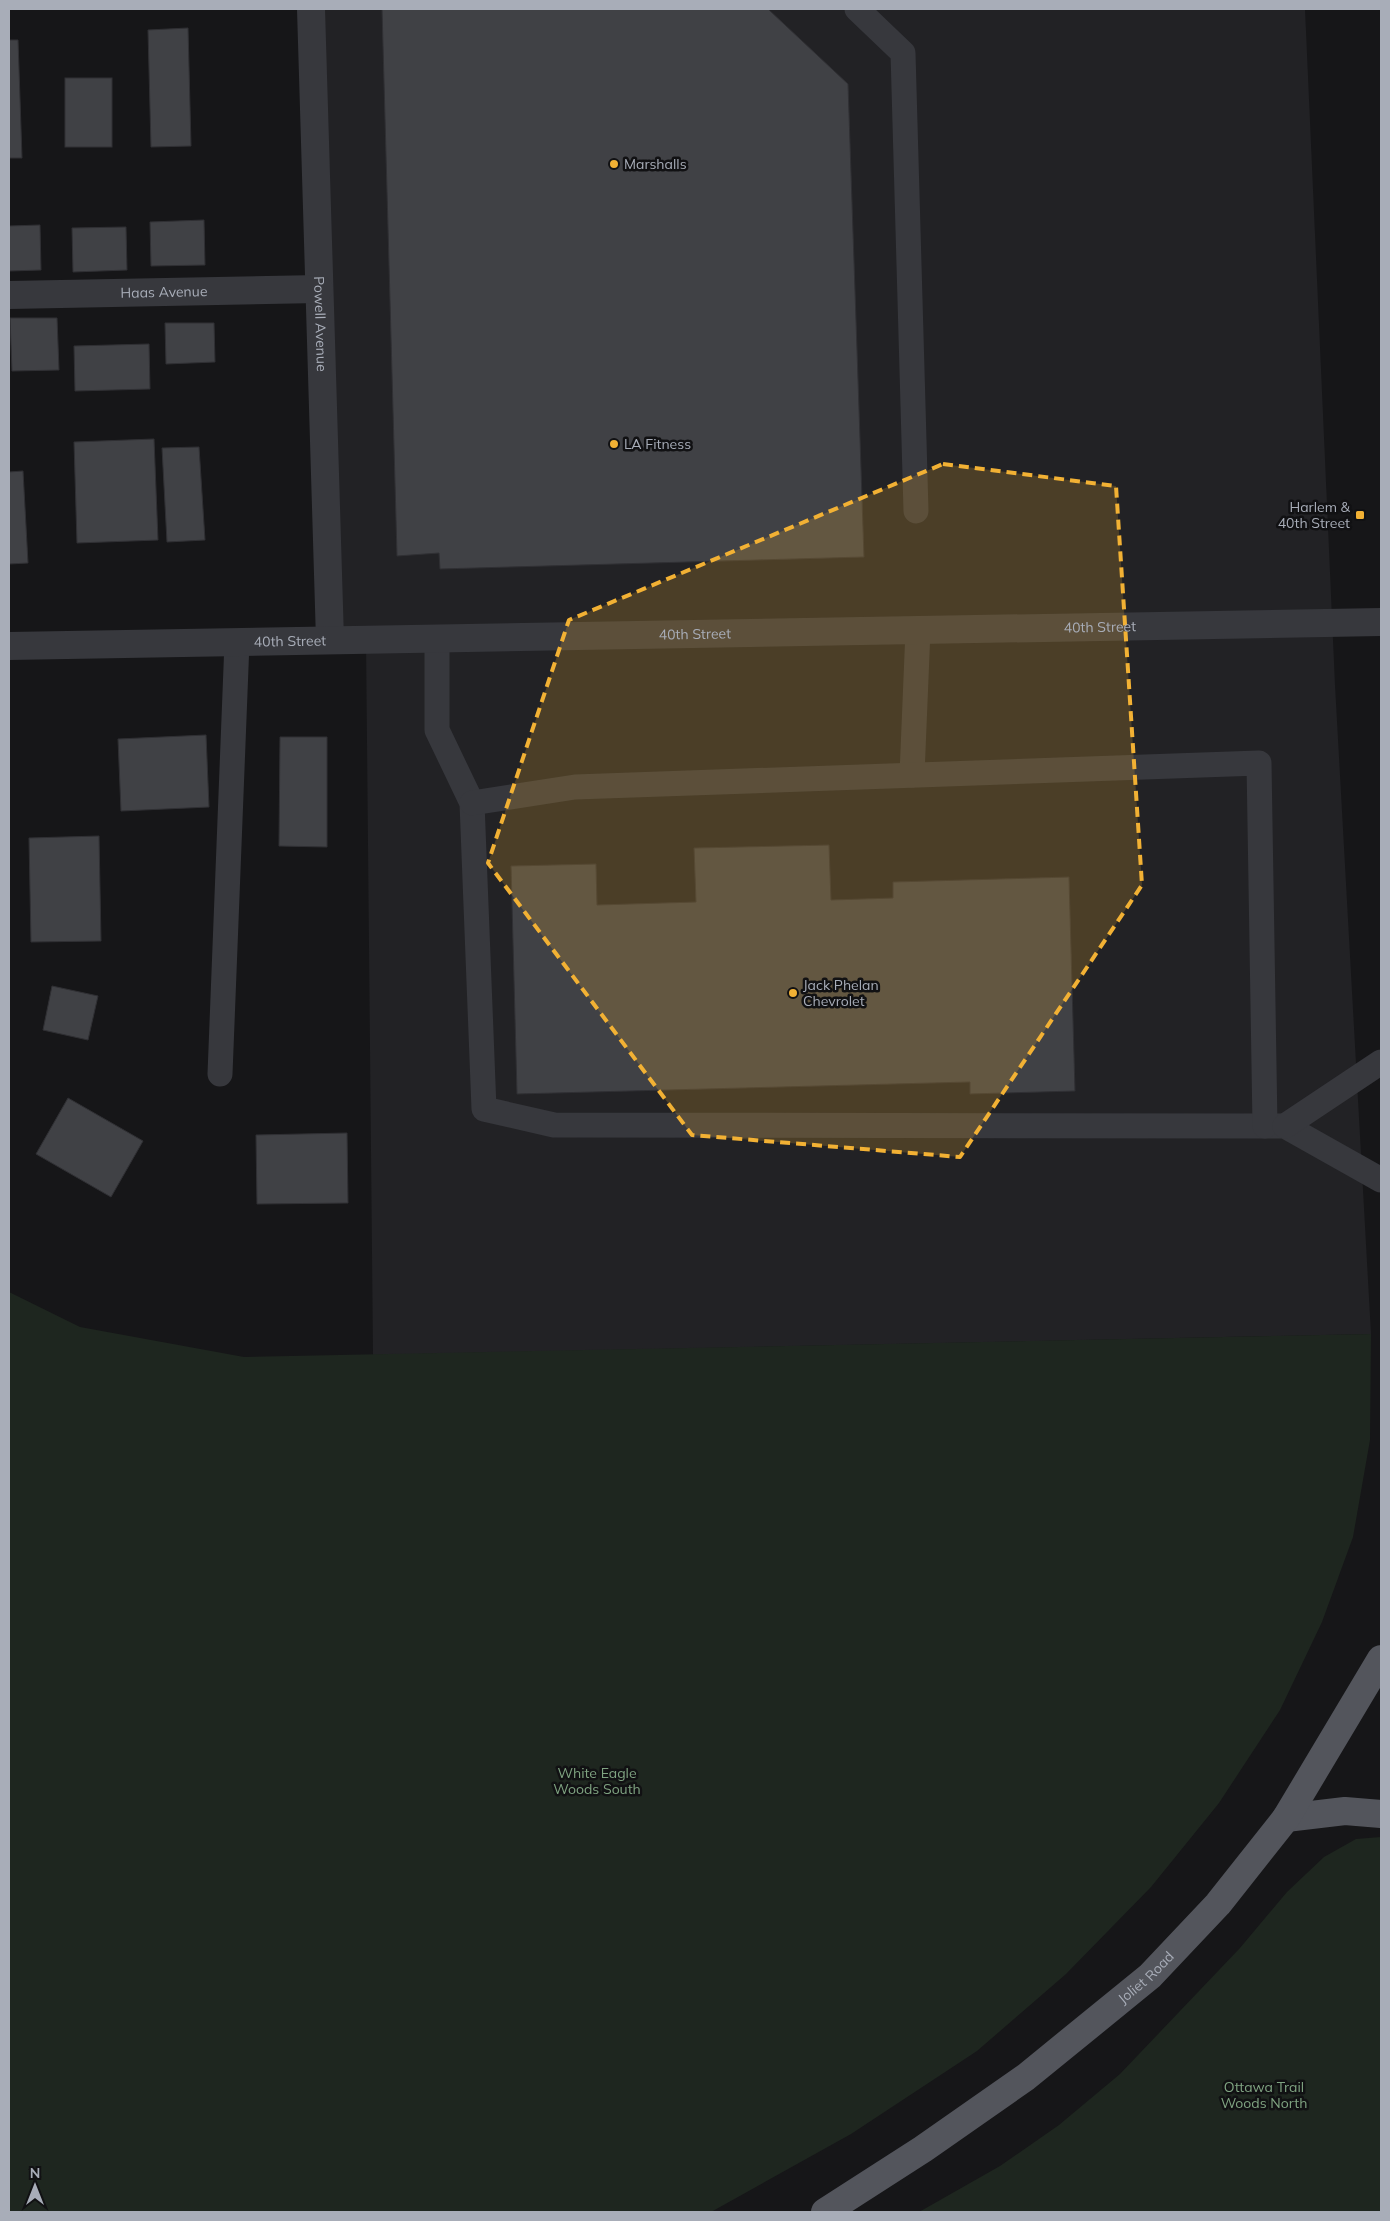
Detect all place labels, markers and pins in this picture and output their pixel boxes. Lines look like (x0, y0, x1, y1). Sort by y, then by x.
place label: Marshalls (624, 155, 687, 173)
marker: Marshalls (608, 158, 620, 170)
place label: LA Fitness (624, 435, 691, 453)
marker: LA Fitness (608, 438, 620, 450)
place label: Harlem & 40th Street (1278, 498, 1351, 532)
marker: Harlem & 40th Street (1354, 509, 1366, 521)
place label: Jack Phelan Chevrolet (803, 976, 879, 1010)
marker: Jack Phelan Chevrolet (787, 987, 799, 999)

